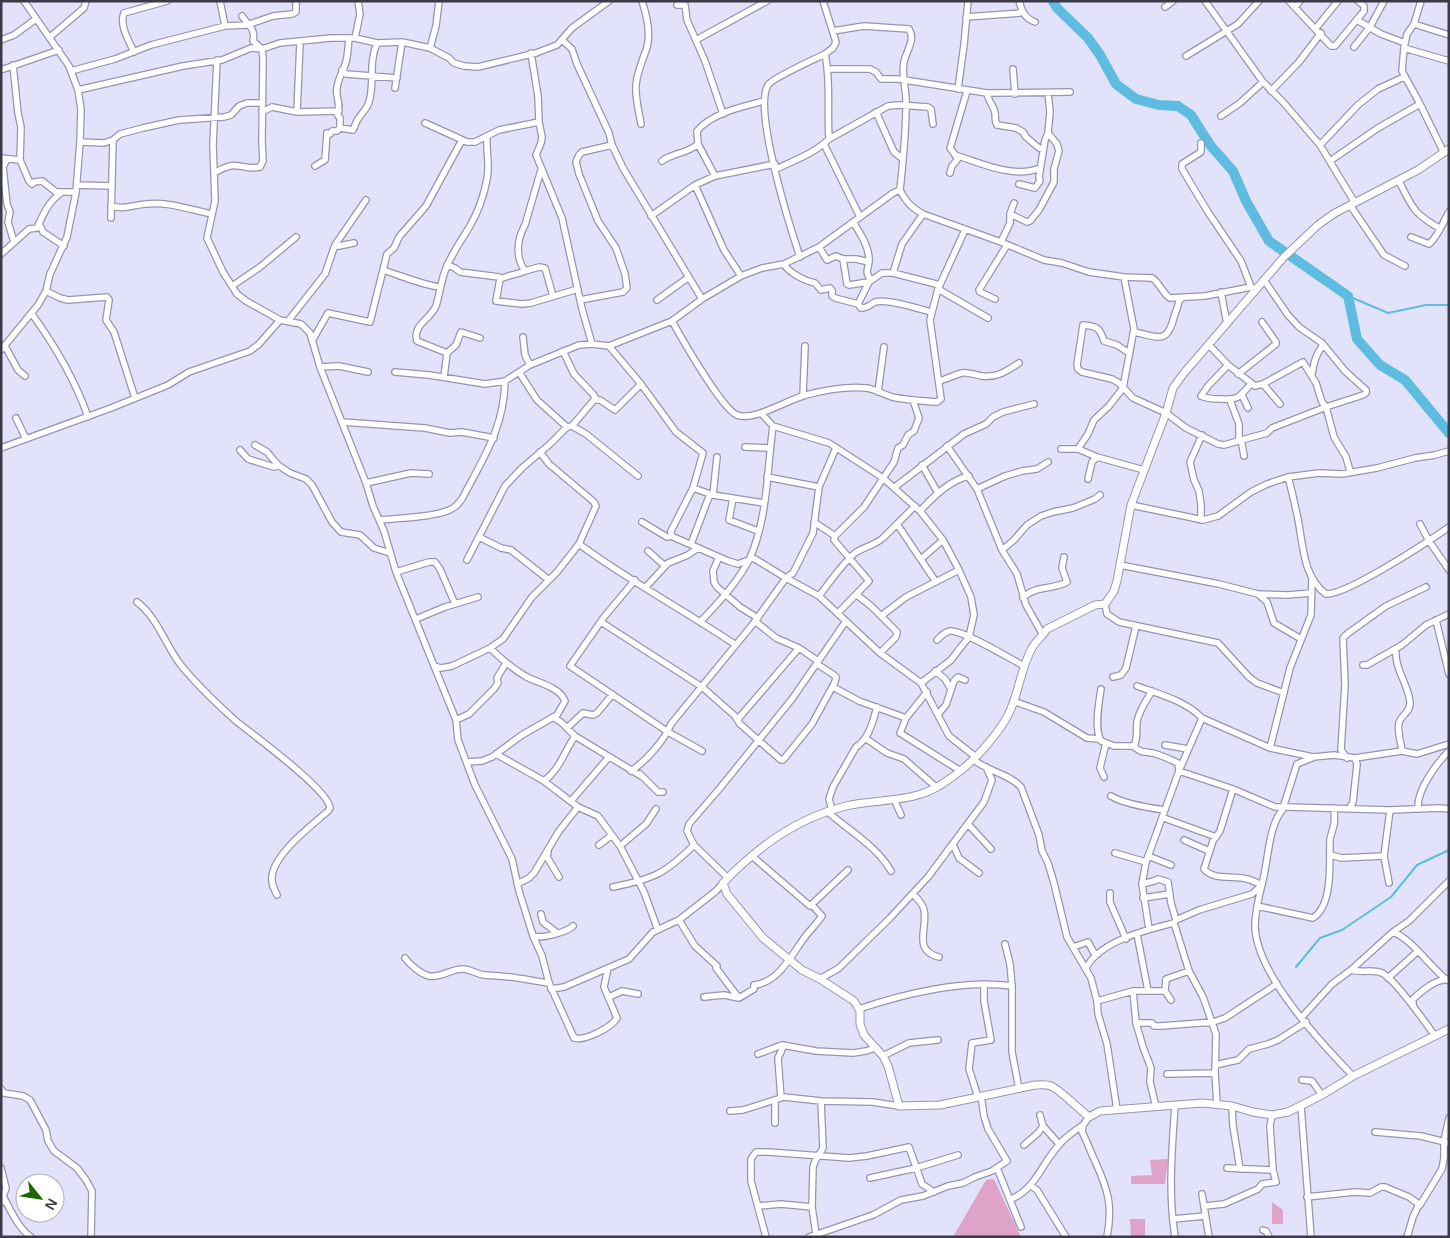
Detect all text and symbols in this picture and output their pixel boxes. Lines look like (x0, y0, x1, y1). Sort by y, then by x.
north arrow (15, 1173, 65, 1223)
text: N (42, 1196, 61, 1213)

